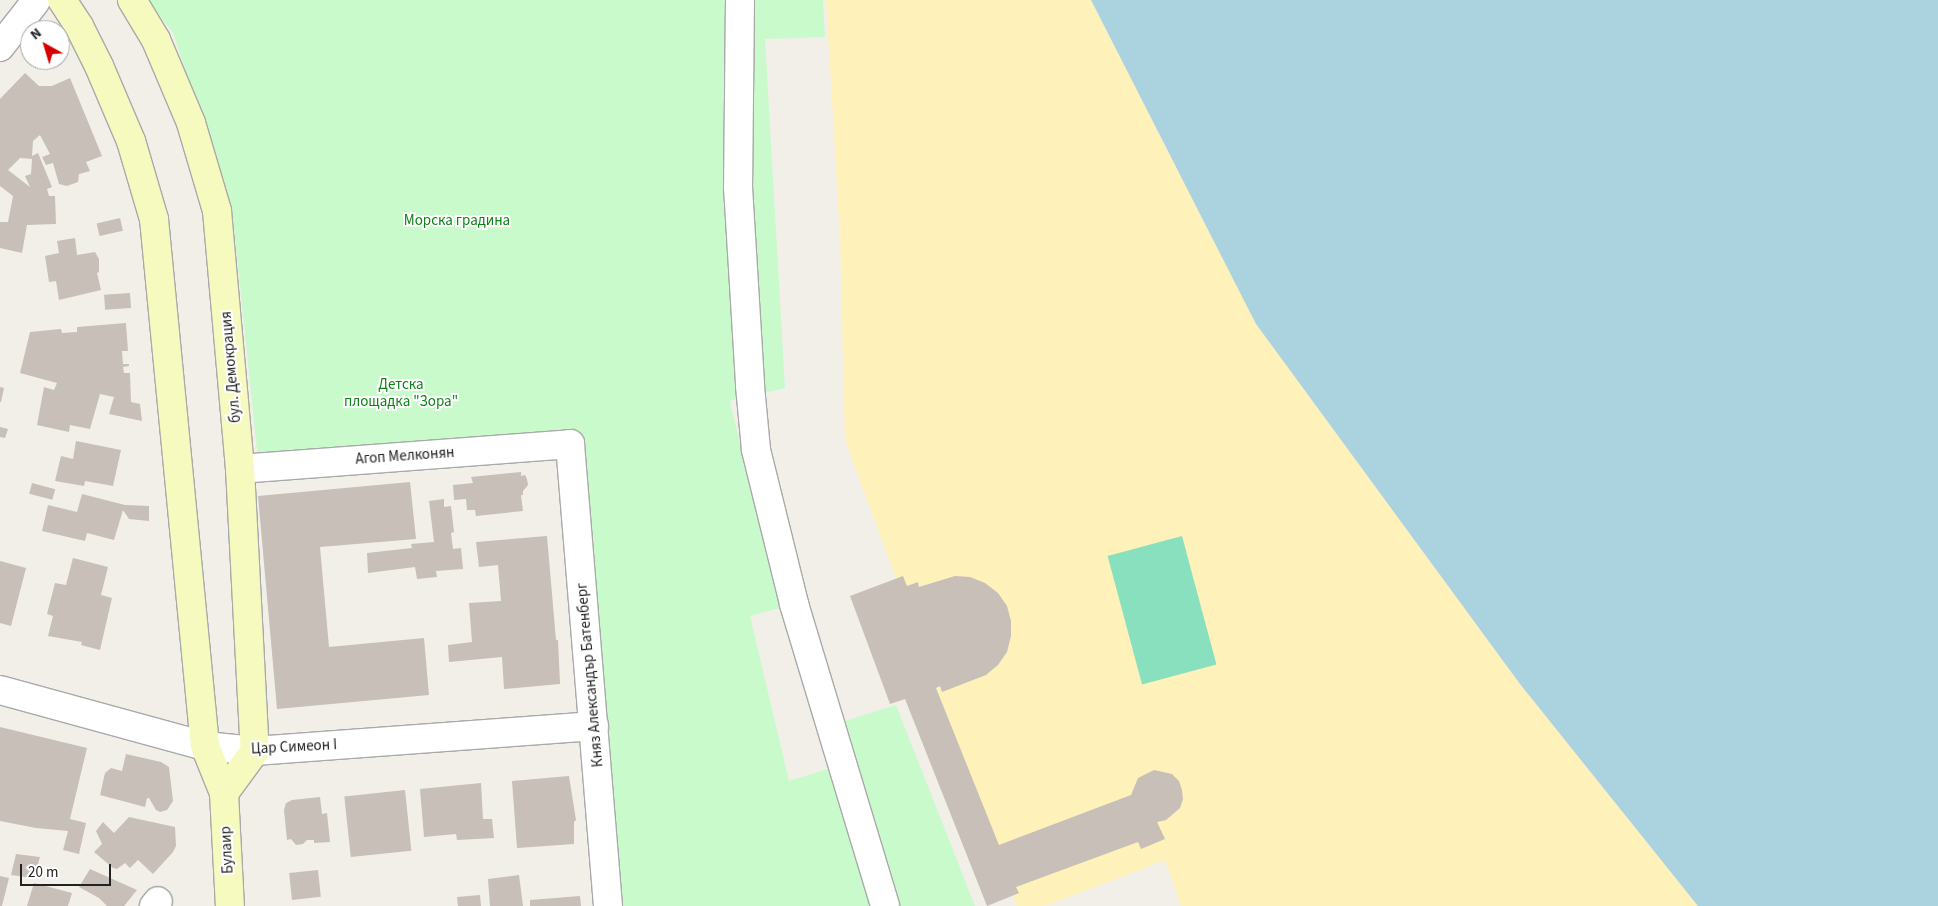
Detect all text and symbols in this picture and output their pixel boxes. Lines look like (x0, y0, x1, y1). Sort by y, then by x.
north arrow (20, 20, 70, 70)
text: N (26, 23, 46, 45)
park label: Морска градина (404, 212, 510, 230)
street label: бул. Демокрация (217, 310, 245, 424)
park label: Детска площадка "Зора" (344, 375, 458, 410)
street label: Агоп Мелконян (355, 444, 455, 468)
street label: Княз Александър Батенберг (573, 582, 607, 768)
street label: Цар Симеон I (251, 736, 337, 758)
street label: Булаир (217, 826, 237, 874)
scale bar (22, 854, 114, 886)
text: 20 m (28, 862, 58, 883)

